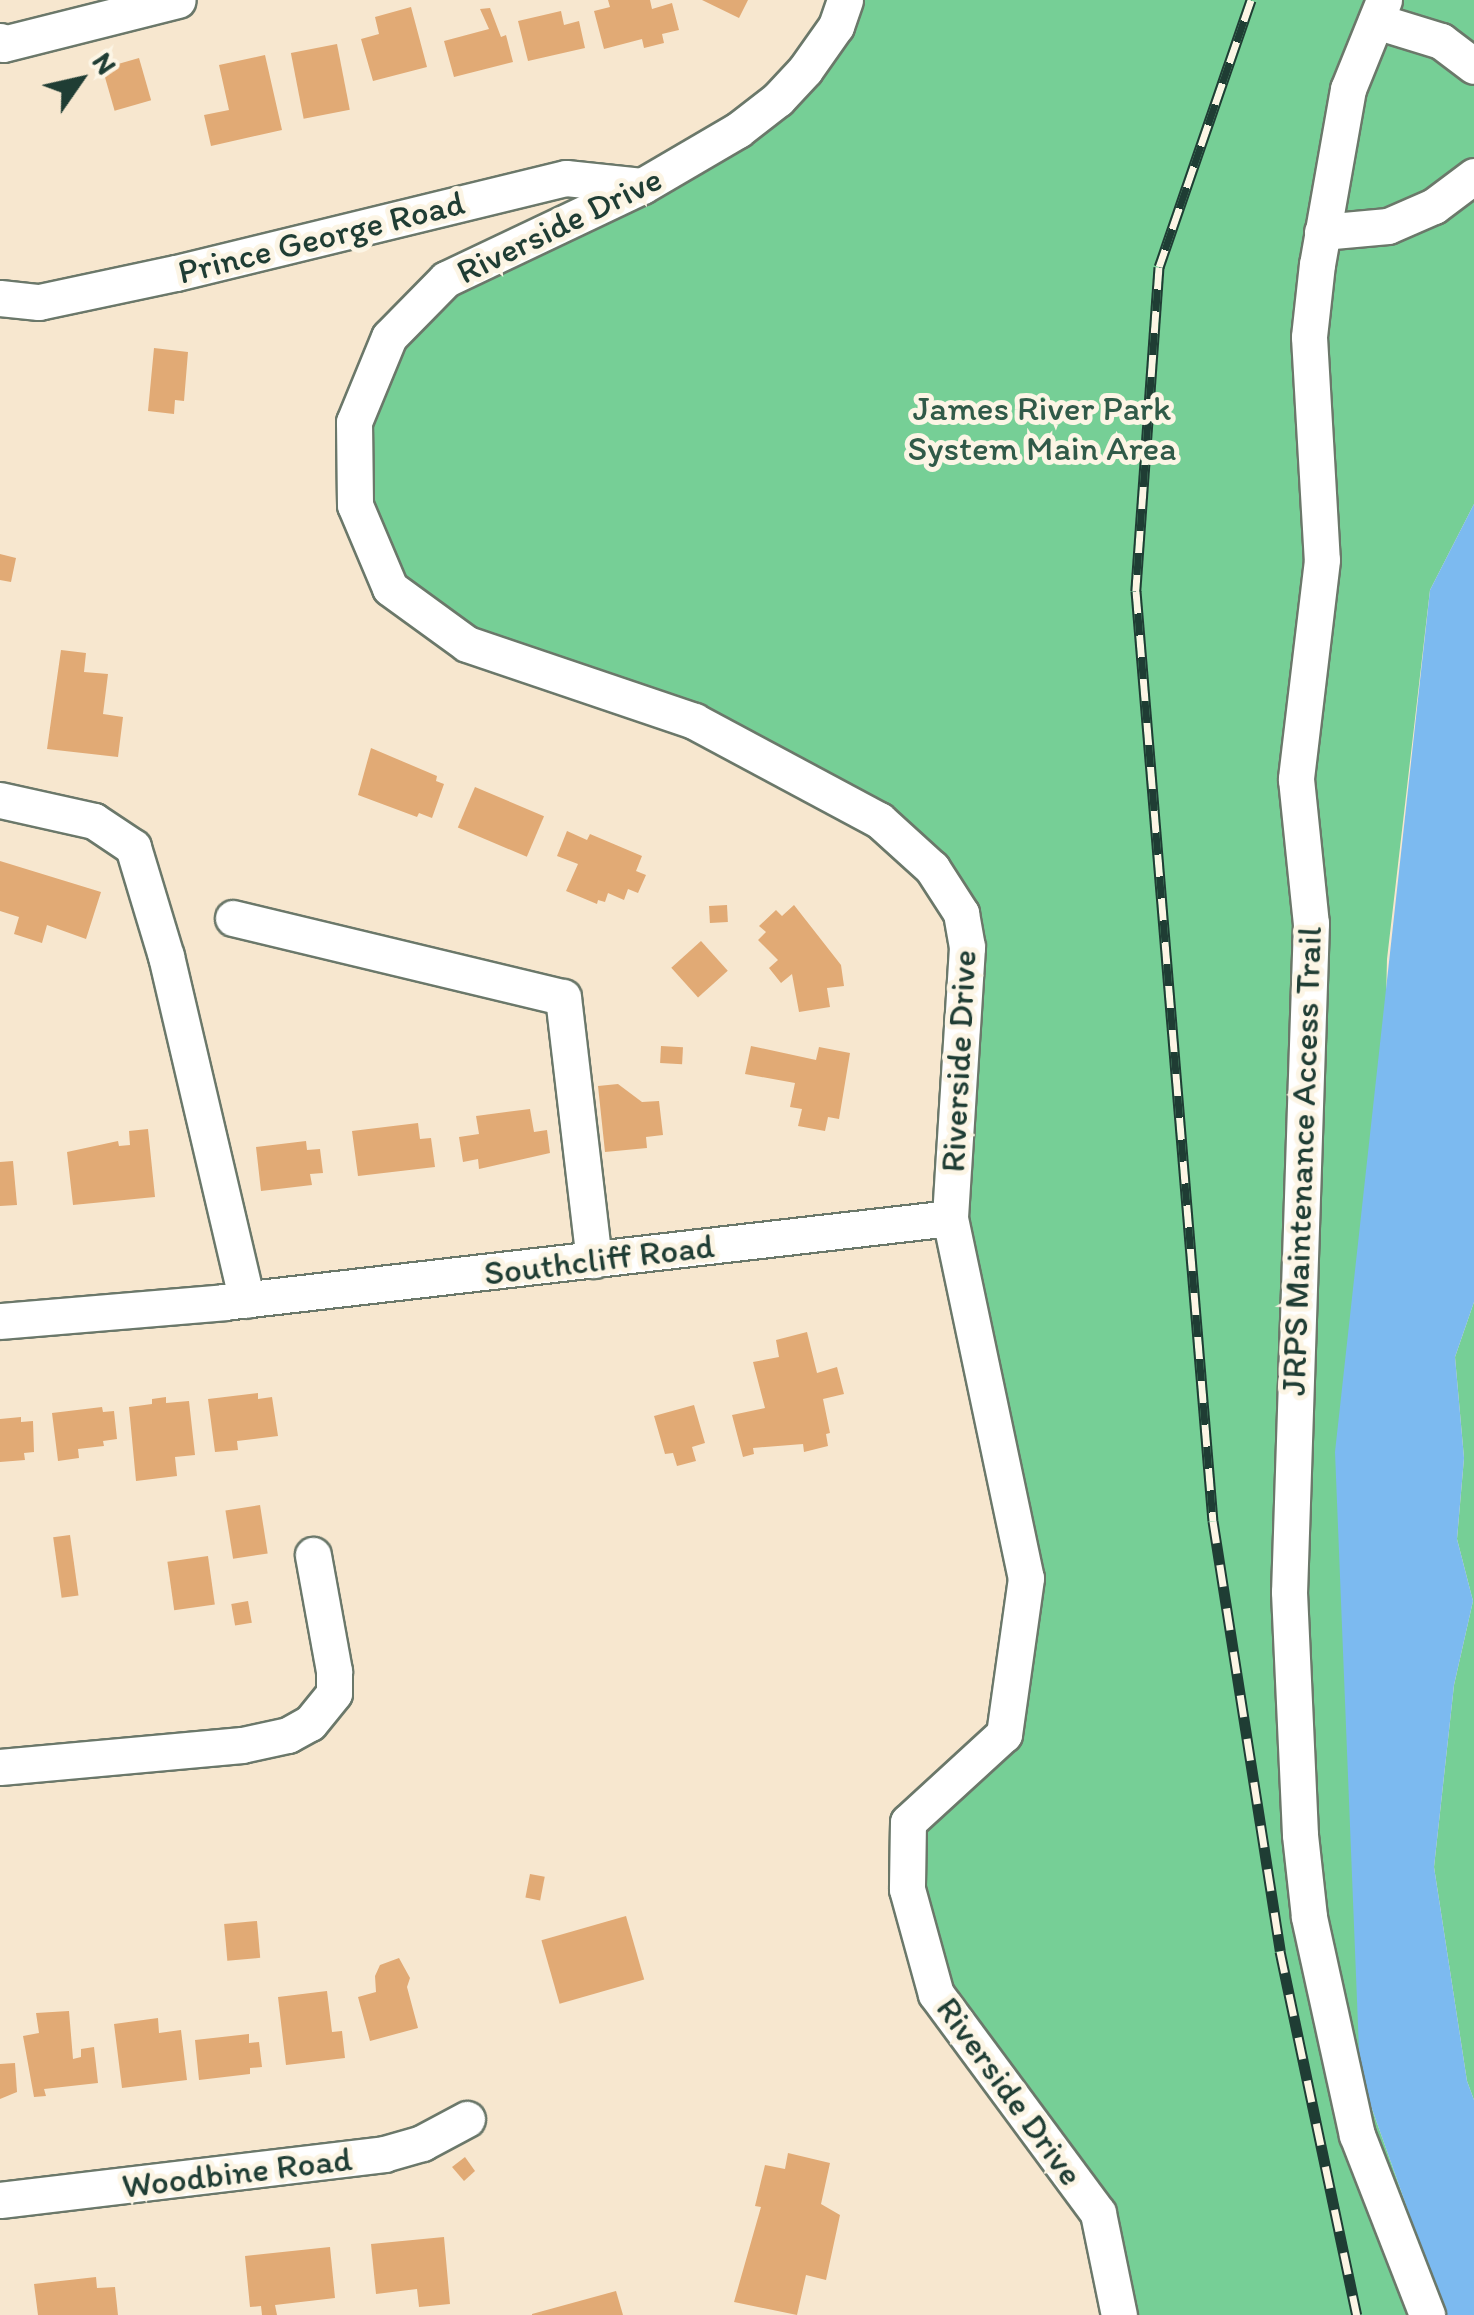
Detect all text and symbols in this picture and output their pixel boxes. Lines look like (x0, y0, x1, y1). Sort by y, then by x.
north arrow (30, 30, 130, 130)
text: N (85, 46, 124, 81)
street label: Riverside Drive (449, 157, 669, 293)
street label: Prince George Road (174, 181, 468, 293)
park label: James River Park System Main Area (906, 387, 1178, 469)
street label: JRPS Maintenance Access Trail (1272, 926, 1330, 1396)
street label: Riverside Drive (931, 948, 985, 1174)
street label: Southcliff Road (481, 1224, 717, 1294)
street label: Riverside Drive (927, 1988, 1093, 2194)
street label: Woodbine Road (120, 2137, 354, 2207)

